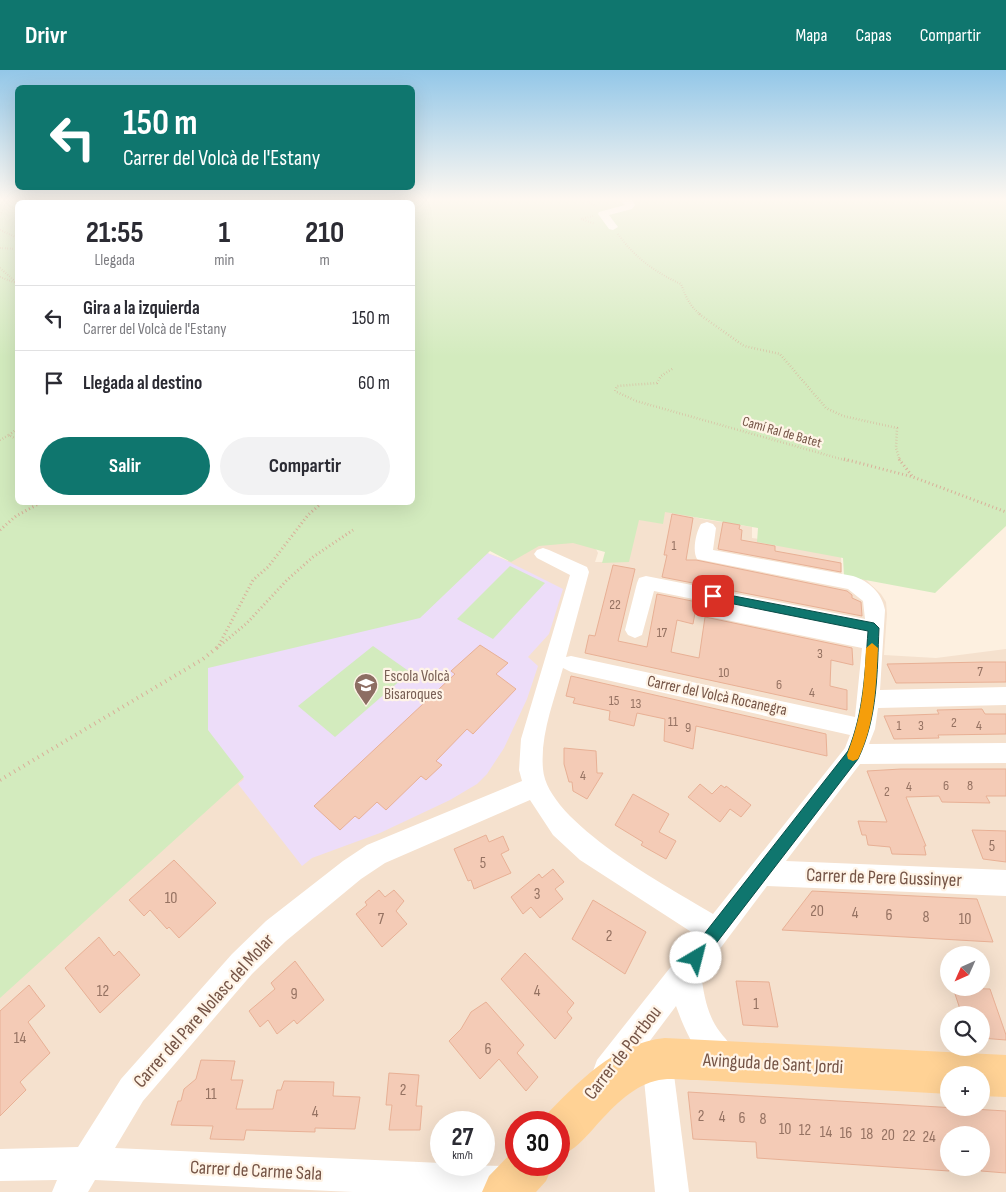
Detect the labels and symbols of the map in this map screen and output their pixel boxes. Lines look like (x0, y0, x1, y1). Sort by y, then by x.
street label: Camí Ral de Batet (740, 413, 824, 451)
house number: 1 (672, 537, 677, 554)
pin (692, 575, 734, 617)
house number: 22 (609, 596, 621, 613)
house number: 17 (657, 624, 668, 641)
house number: 3 (817, 645, 823, 662)
house number: 7 (977, 663, 983, 680)
house number: 10 (718, 664, 730, 681)
place label: Escola Volcà Bisaroques (384, 667, 450, 704)
school or university icon: Escola Volcà Bisaroques (353, 672, 379, 706)
street label: Carrer del Volcà Rocanegra (645, 672, 789, 720)
house number: 6 (776, 676, 782, 693)
house number: 4 (809, 684, 815, 701)
house number: 15 (609, 692, 620, 709)
house number: 13 (631, 695, 642, 712)
house number: 11 (668, 713, 678, 730)
house number: 2 (951, 714, 957, 731)
house number: 1 (897, 717, 902, 734)
house number: 3 (918, 717, 924, 734)
house number: 4 (976, 717, 982, 734)
house number: 9 (685, 719, 691, 736)
house number: 4 (580, 767, 586, 784)
house number: 6 (943, 777, 949, 794)
house number: 8 (967, 777, 973, 794)
house number: 4 (906, 778, 912, 795)
house number: 2 (884, 783, 890, 800)
house number: 5 (989, 837, 995, 856)
house number: 5 (480, 854, 486, 873)
street label: Carrer de Pere Gussinyer (806, 864, 963, 892)
house number: 3 (534, 885, 540, 904)
house number: 10 (165, 889, 177, 908)
house number: 20 (810, 902, 824, 921)
house number: 4 (852, 904, 859, 923)
house number: 6 (885, 906, 893, 925)
house number: 8 (922, 908, 930, 927)
house number: 7 (378, 910, 385, 929)
house number: 10 (959, 910, 971, 929)
house number: 2 (606, 927, 612, 946)
street label: Carrer del Pare Nolasc del Molar (129, 929, 280, 1093)
position arrow (669, 931, 721, 983)
north arrow (940, 946, 990, 996)
house number: 12 (97, 982, 109, 1001)
house number: 4 (534, 982, 541, 1001)
house number: 9 (290, 985, 298, 1004)
house number: 1 (753, 995, 759, 1014)
street label: Carrer de Portbou (579, 1002, 667, 1104)
house number: 14 (14, 1029, 26, 1048)
house number: 6 (484, 1040, 492, 1059)
street label: Avinguda de Sant Jordi (701, 1049, 844, 1079)
house number: 2 (400, 1081, 406, 1100)
house number: 11 (205, 1085, 217, 1104)
house number: 4 (312, 1103, 319, 1122)
house number: 2 (698, 1107, 704, 1126)
house number: 4 (719, 1108, 726, 1127)
house number: 6 (738, 1109, 746, 1128)
house number: 8 (759, 1110, 767, 1129)
speed limit sign: 30 (505, 1111, 570, 1176)
house number: 10 (779, 1120, 791, 1139)
house number: 12 (799, 1121, 811, 1140)
house number: 14 (820, 1123, 832, 1142)
house number: 16 (840, 1124, 852, 1143)
house number: 18 (861, 1125, 873, 1144)
house number: 20 (881, 1126, 895, 1145)
house number: 22 (902, 1127, 916, 1146)
house number: 24 (922, 1128, 936, 1147)
street label: Carrer de Carme Sala (189, 1156, 323, 1186)

